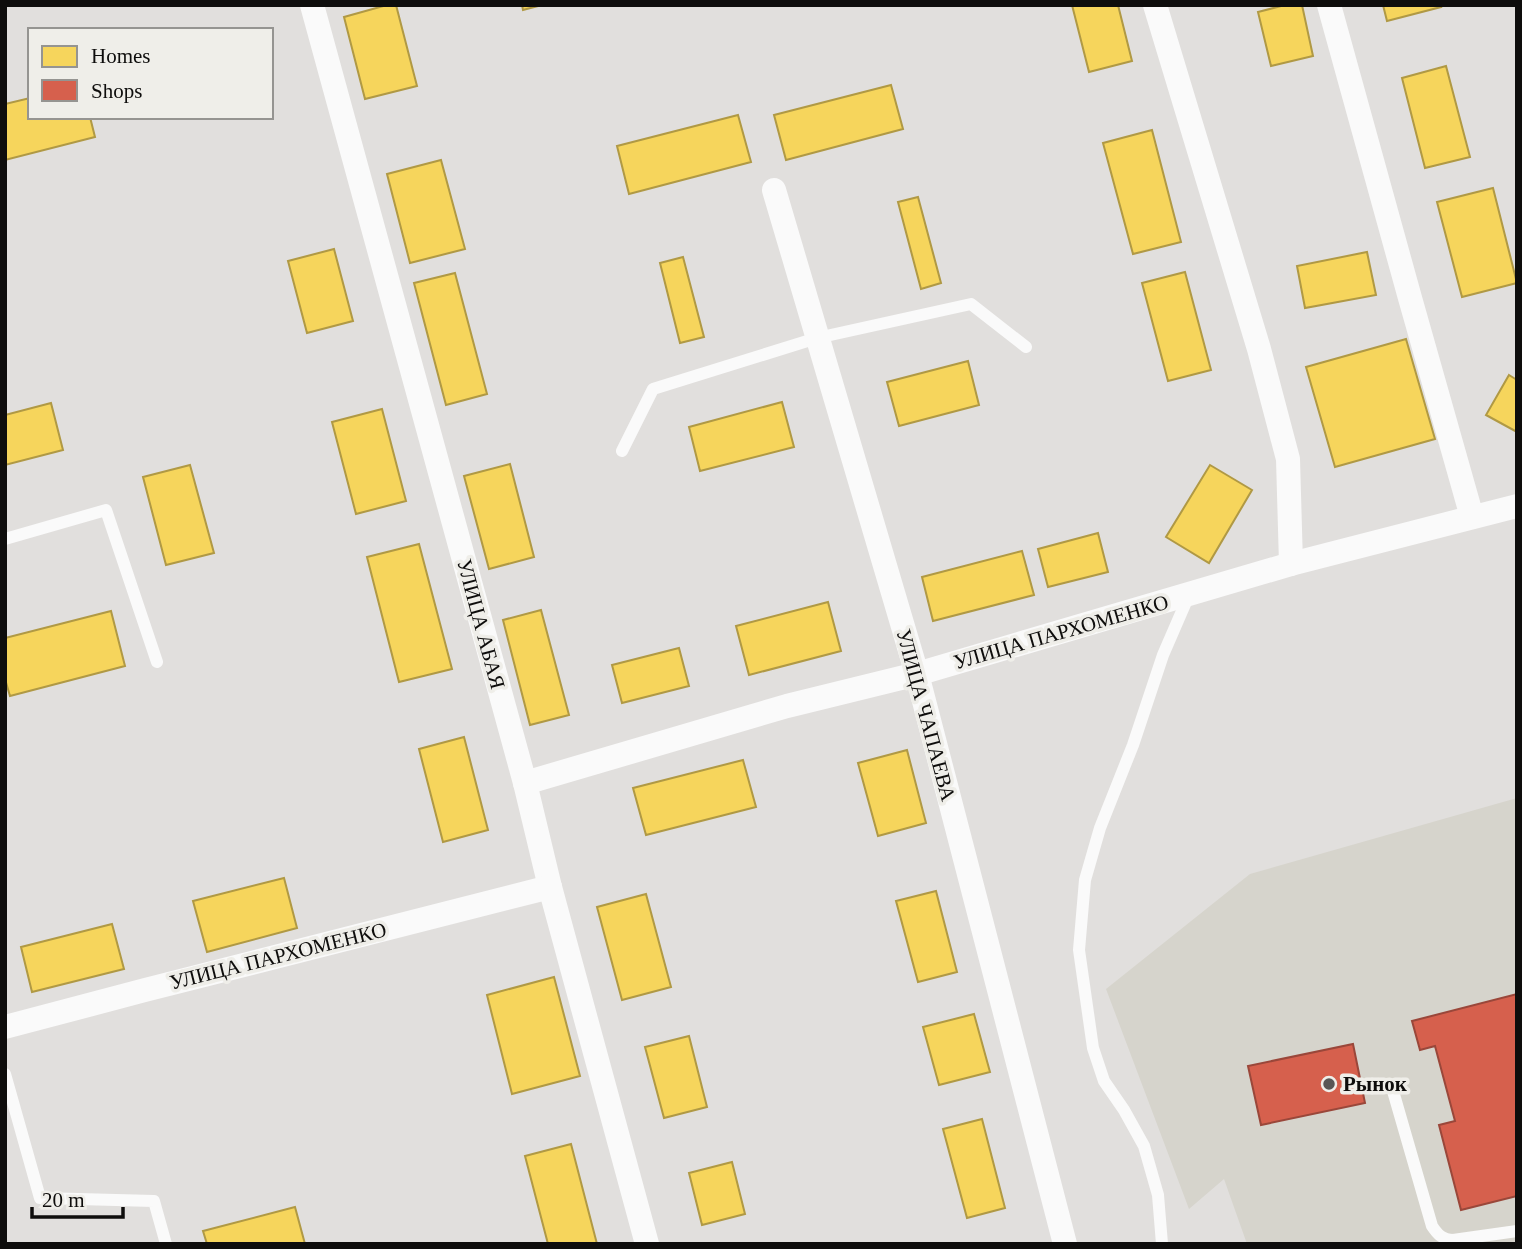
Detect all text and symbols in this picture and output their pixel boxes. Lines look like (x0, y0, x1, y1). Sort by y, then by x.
legend (28, 28, 273, 119)
text: Homes (91, 44, 151, 68)
text: Shops (91, 79, 142, 103)
street label: УЛИЦА АБАЯ (452, 556, 510, 692)
street label: УЛИЦА ПАРХОМЕНКО (951, 590, 1171, 674)
street label: УЛИЦА ЧАПАЕВА (891, 626, 961, 805)
street label: УЛИЦА ПАРХОМЕНКО (167, 917, 389, 995)
place label: Рынок (1343, 1072, 1408, 1096)
marker: Рынок (1321, 1076, 1337, 1092)
scale bar (32, 1176, 122, 1220)
text: 20 m (42, 1188, 85, 1212)

